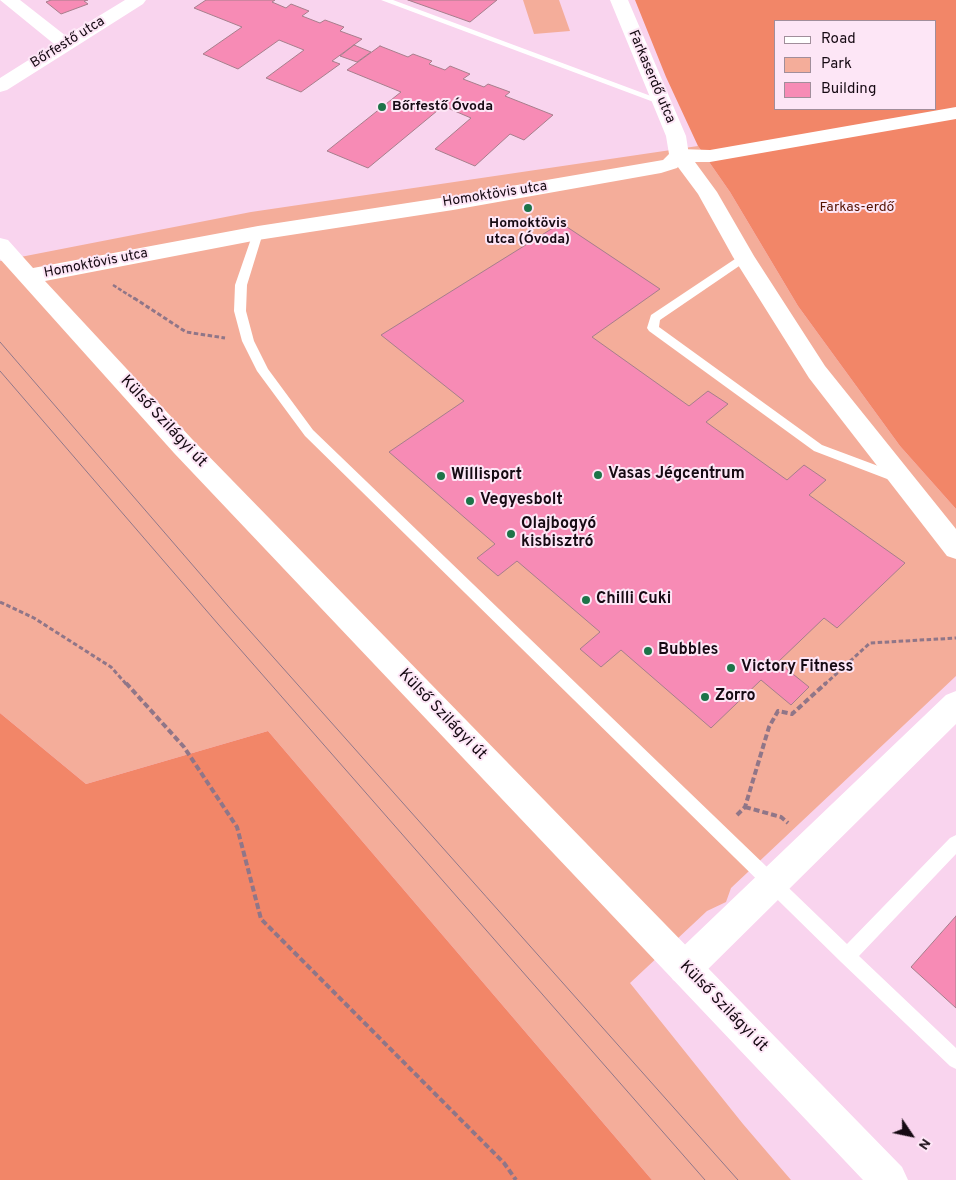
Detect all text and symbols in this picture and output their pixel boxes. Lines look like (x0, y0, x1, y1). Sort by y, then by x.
street label: Bőrfestő utca (28, 14, 108, 72)
legend (774, 20, 936, 110)
street label: Farkaserdő utca (624, 28, 678, 126)
text: Road (821, 30, 856, 49)
text: Park (821, 55, 852, 74)
text: Building (821, 80, 876, 99)
place label: Bőrfestő Óvoda (392, 99, 493, 115)
marker: Bőrfestő Óvoda (376, 101, 388, 113)
street label: Homoktövis utca (442, 178, 548, 212)
park label: Farkas-erdő (820, 200, 894, 216)
marker: Homoktövis utca (Óvoda) (522, 202, 534, 214)
place label: Homoktövis utca (Óvoda) (486, 216, 570, 248)
street label: Homoktövis utca (43, 246, 149, 282)
street label: Külső Szilágyi út (116, 372, 210, 472)
place label: Vasas Jégcentrum (608, 465, 745, 485)
place label: Willisport (451, 466, 522, 486)
marker: Vasas Jégcentrum (592, 469, 604, 481)
marker: Willisport (435, 470, 447, 482)
place label: Vegyesbolt (480, 491, 563, 511)
marker: Vegyesbolt (464, 495, 476, 507)
place label: Olajbogyó kisbisztró (521, 515, 596, 553)
marker: Olajbogyó kisbisztró (505, 528, 517, 540)
place label: Chilli Cuki (596, 590, 671, 610)
marker: Chilli Cuki (580, 594, 592, 606)
place label: Bubbles (658, 641, 718, 661)
marker: Bubbles (642, 645, 654, 657)
place label: Victory Fitness (741, 658, 853, 678)
marker: Victory Fitness (725, 662, 737, 674)
street label: Külső Szilágyi út (394, 666, 490, 764)
place label: Zorro (715, 687, 756, 707)
marker: Zorro (699, 691, 711, 703)
street label: Külső Szilágyi út (675, 958, 771, 1056)
north arrow (886, 1110, 936, 1160)
text: N (914, 1135, 934, 1153)

